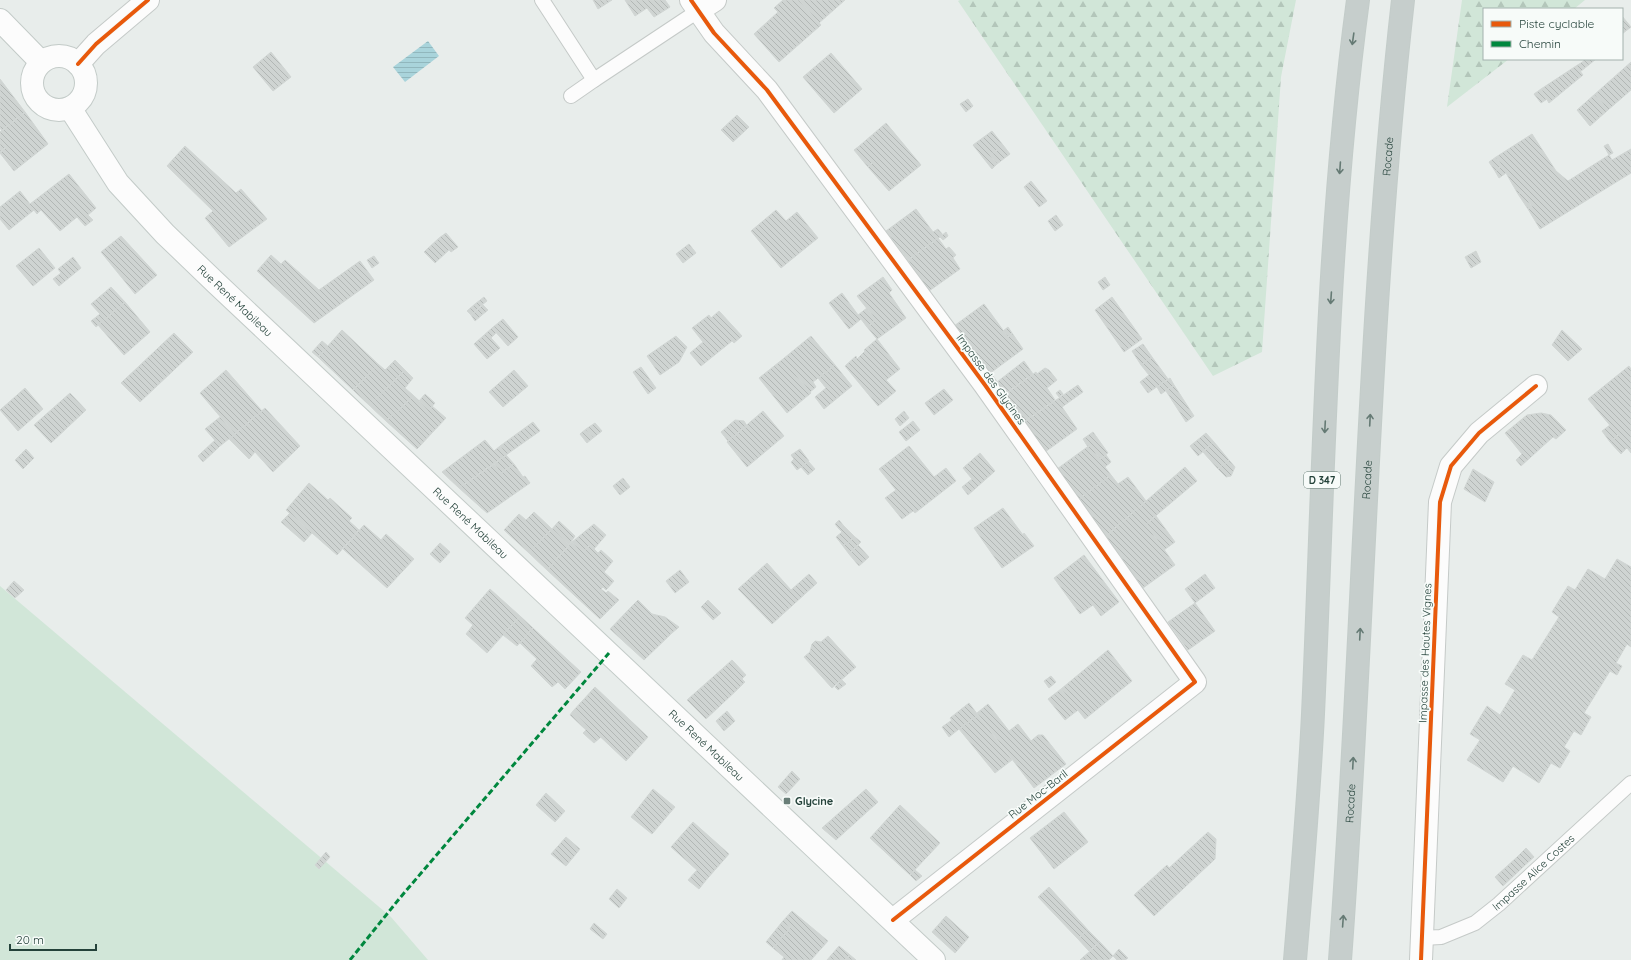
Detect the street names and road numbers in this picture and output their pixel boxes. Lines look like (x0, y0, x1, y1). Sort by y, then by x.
street label: Rocade (1379, 136, 1396, 177)
street label: Rue René Mabileau (194, 262, 275, 340)
street label: Impasse des Glycines (953, 331, 1029, 427)
street label: Rocade (1359, 460, 1375, 500)
road number: D 347 (1304, 472, 1340, 488)
street label: Rue René Mabileau (430, 484, 511, 562)
street label: Impasse des Hautes Vignes (1416, 583, 1434, 723)
street label: Rue René Mabileau (666, 707, 747, 784)
street label: Rue Moc-Baril (1006, 766, 1070, 822)
street label: Rocade (1342, 783, 1358, 823)
street label: Impasse Alice Costes (1489, 831, 1577, 914)

